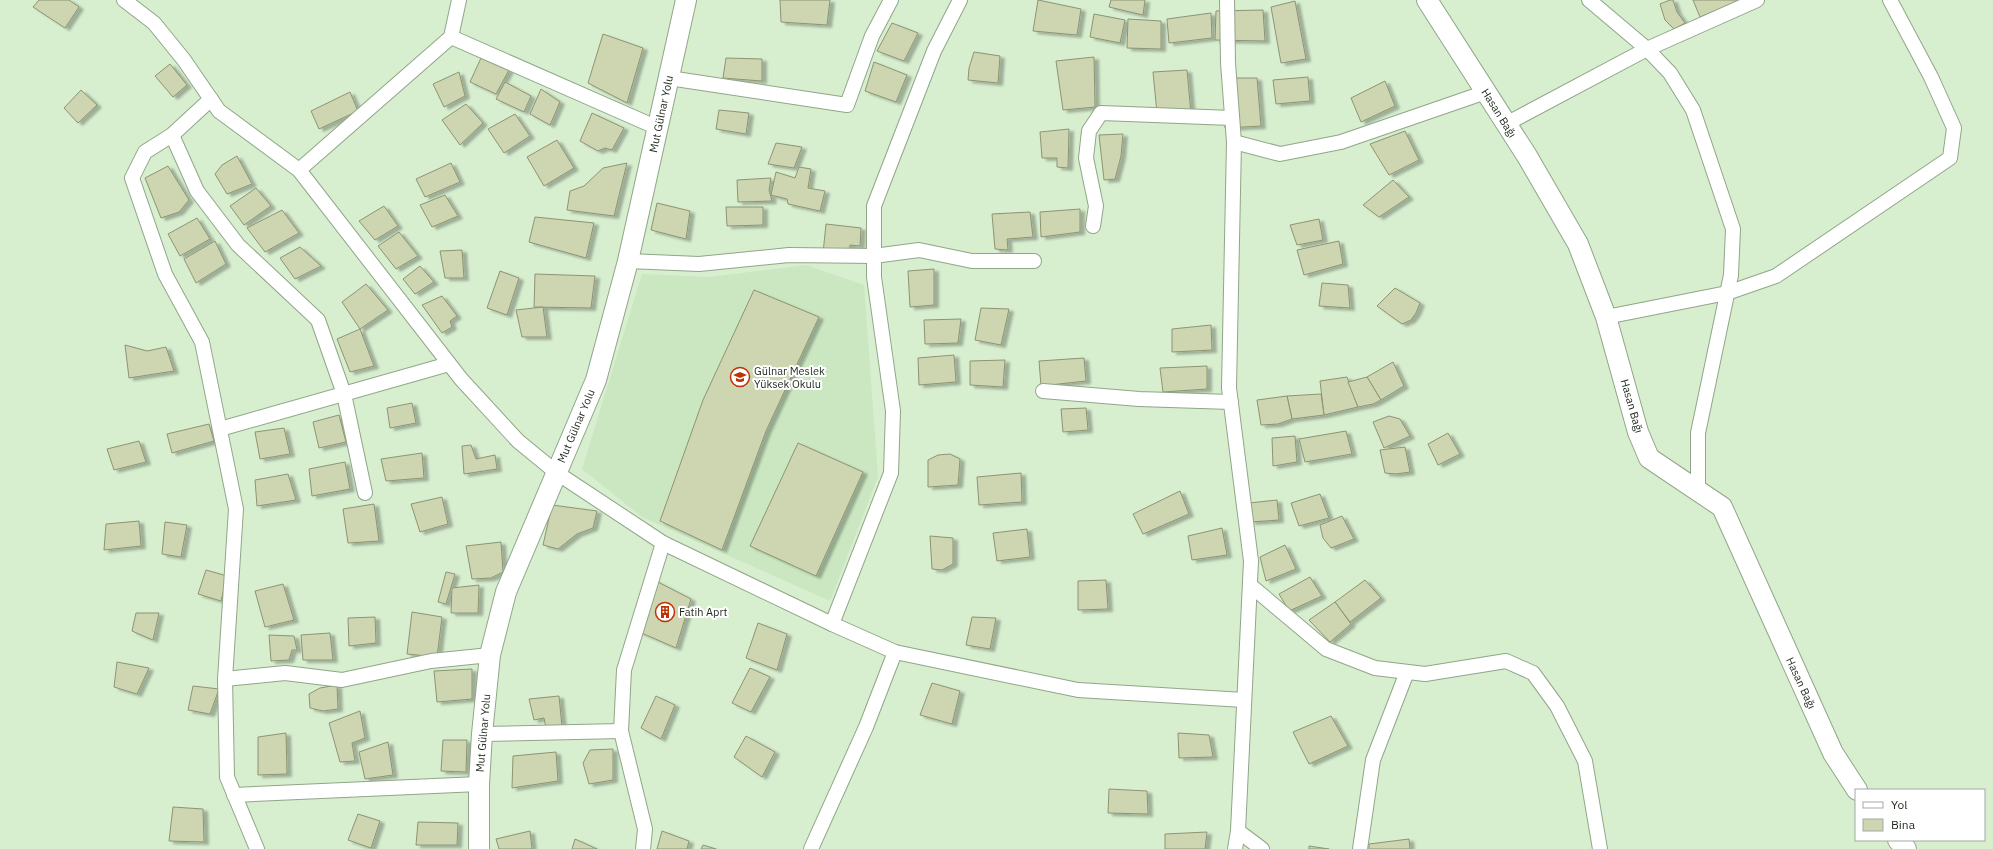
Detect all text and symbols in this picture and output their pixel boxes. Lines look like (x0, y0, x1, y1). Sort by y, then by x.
street label: Mut Gülnar Yolu (646, 74, 676, 154)
street label: Hasan Bağı (1478, 86, 1520, 140)
place label: Gülnar Meslek Yüksek Okulu (754, 364, 825, 391)
school or university icon: Gülnar Meslek Yüksek Okulu (729, 366, 751, 388)
street label: Hasan Bağı (1618, 377, 1646, 435)
street label: Mut Gülnar Yolu (554, 387, 598, 465)
building icon: Fatih Aprt (654, 601, 676, 623)
place label: Fatih Aprt (679, 605, 728, 619)
street label: Hasan Bağı (1783, 655, 1819, 711)
street label: Mut Gülnar Yolu (473, 693, 493, 773)
legend (1855, 789, 1985, 841)
text: Yol (1891, 797, 1908, 812)
text: Bina (1891, 817, 1916, 832)

